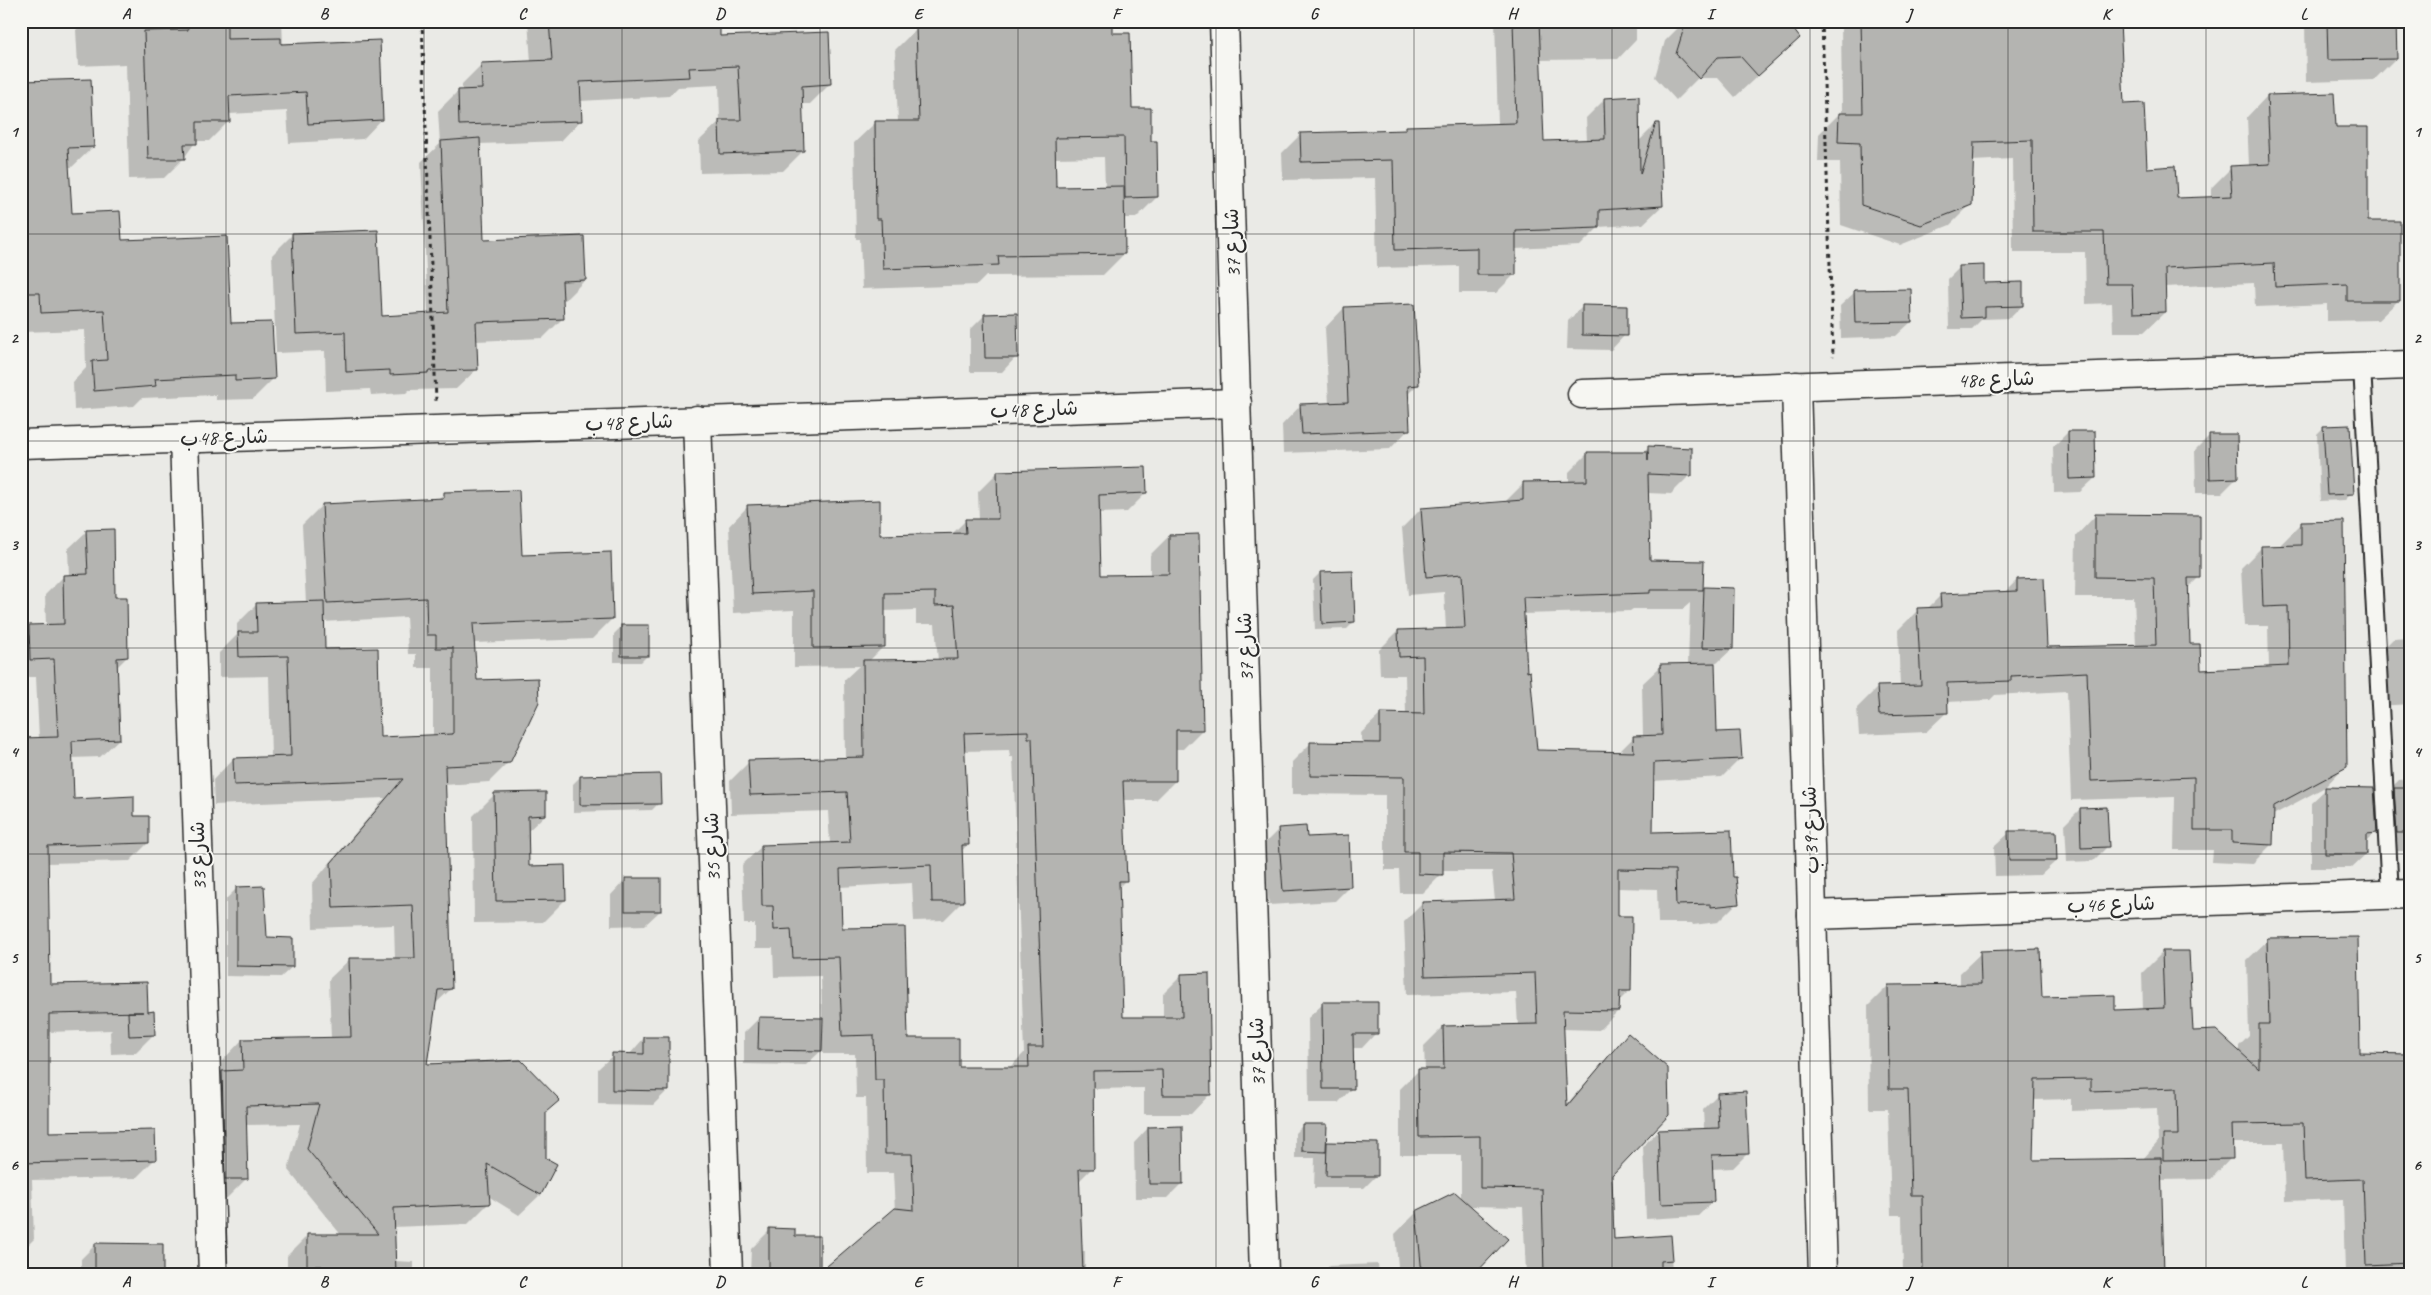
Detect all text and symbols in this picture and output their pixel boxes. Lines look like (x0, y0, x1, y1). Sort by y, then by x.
text: A (122, 4, 132, 24)
text: B (320, 4, 330, 24)
text: C (518, 4, 528, 24)
text: D (715, 4, 726, 24)
text: E (914, 4, 925, 24)
text: F (1112, 4, 1123, 24)
text: G (1310, 4, 1320, 24)
text: H (1507, 4, 1519, 24)
text: I (1707, 4, 1717, 24)
text: J (1905, 4, 1914, 24)
text: K (2102, 4, 2114, 24)
text: L (2301, 4, 2309, 24)
text: 1 (10, 122, 19, 142)
text: 1 (2413, 122, 2422, 142)
street label: شارع 37 (1218, 208, 1248, 278)
text: 2 (10, 328, 19, 348)
text: 2 (2413, 328, 2422, 348)
street label: 48c شارع (1957, 365, 2035, 395)
street label: شارع 48ب (990, 394, 1078, 426)
street label: شارع 48ب (585, 407, 673, 439)
street label: شارع 48ب (180, 422, 268, 454)
text: 3 (10, 535, 19, 555)
text: 3 (2413, 535, 2422, 555)
street label: شارع 37 (1231, 612, 1261, 682)
text: 4 (10, 742, 19, 762)
text: 4 (2413, 742, 2422, 762)
street label: شارع 39ب (1795, 786, 1827, 874)
street label: شارع 35 (698, 812, 728, 882)
street label: شارع 33 (184, 821, 214, 891)
street label: شارع 46ب (2067, 889, 2155, 921)
text: 5 (11, 948, 20, 968)
text: 5 (2414, 948, 2423, 968)
street label: شارع 37 (1243, 1017, 1273, 1087)
text: 6 (10, 1155, 19, 1175)
text: 6 (2413, 1155, 2422, 1175)
text: A (122, 1272, 132, 1292)
text: B (320, 1272, 330, 1292)
text: C (518, 1272, 528, 1292)
text: D (715, 1272, 726, 1292)
text: E (914, 1272, 925, 1292)
text: F (1112, 1272, 1123, 1292)
text: G (1310, 1272, 1320, 1292)
text: H (1507, 1272, 1519, 1292)
text: I (1707, 1272, 1717, 1292)
text: J (1905, 1272, 1914, 1292)
text: K (2102, 1272, 2114, 1292)
text: L (2301, 1272, 2309, 1292)

